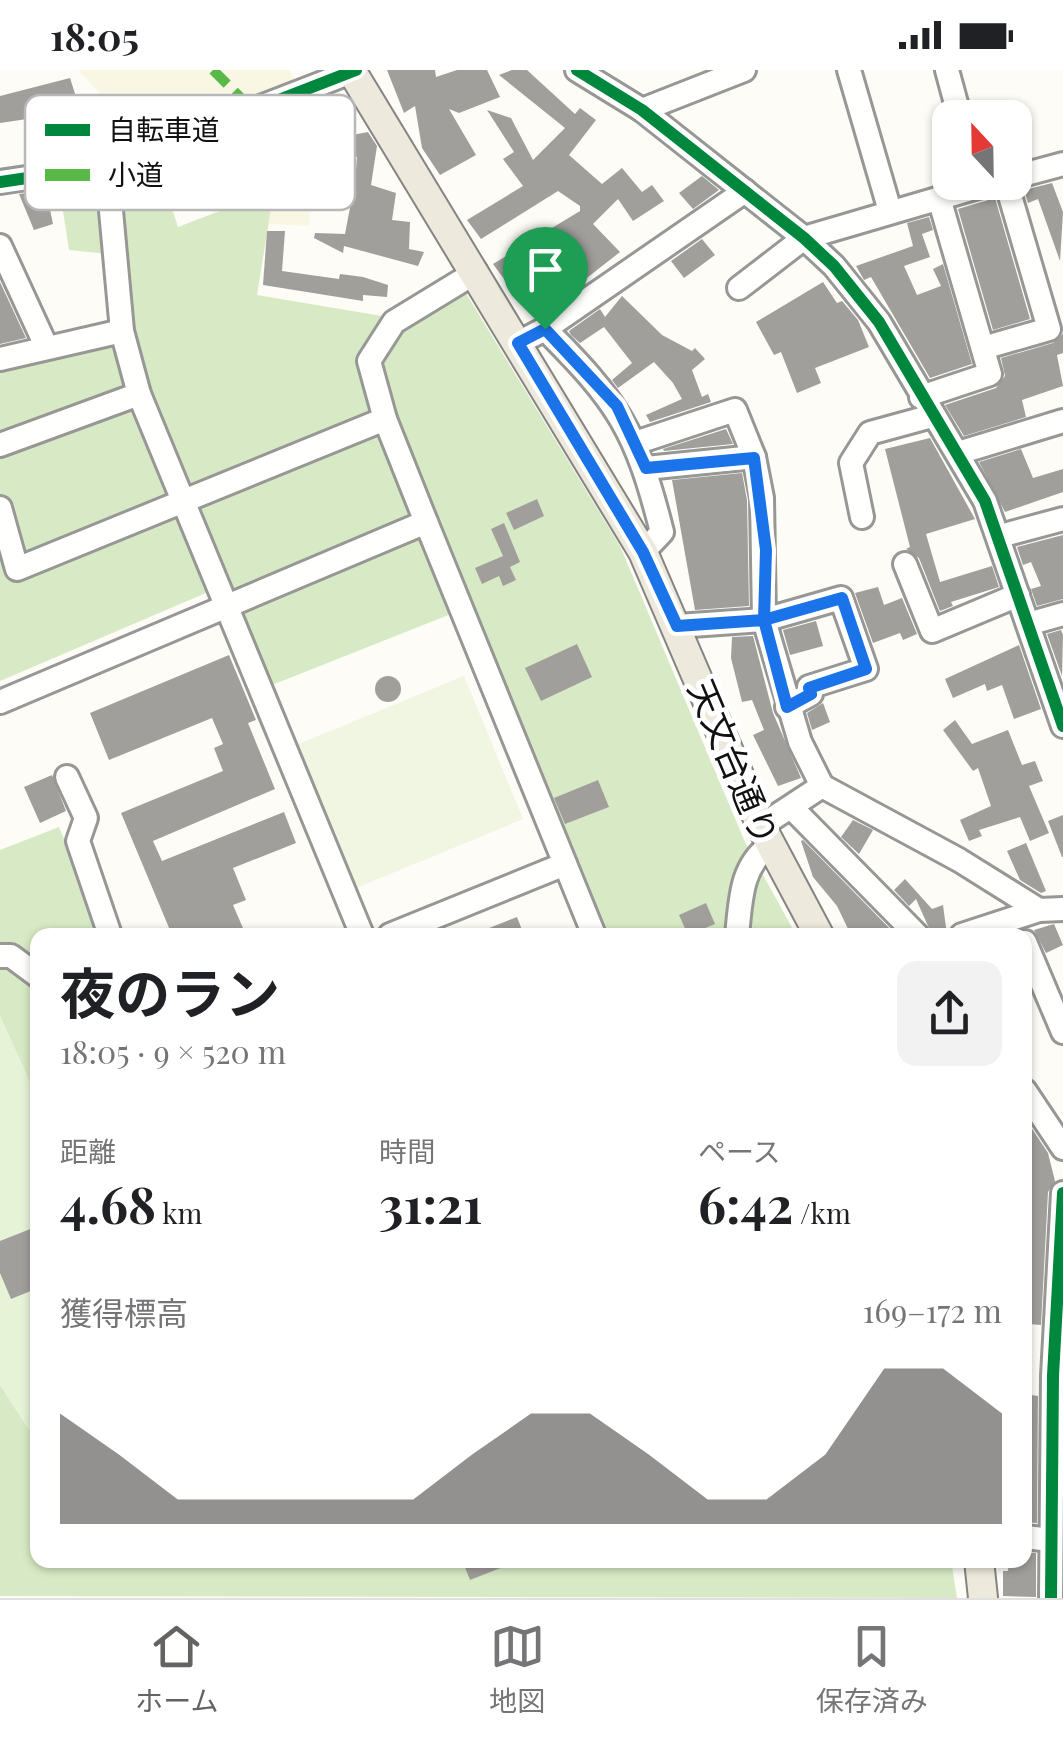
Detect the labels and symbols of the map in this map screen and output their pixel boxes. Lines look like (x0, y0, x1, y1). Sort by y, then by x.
legend (25, 95, 355, 210)
north arrow (932, 100, 1032, 200)
text: 自転車道 (108, 110, 220, 147)
text: 小道 (108, 155, 164, 192)
pin (503, 227, 588, 330)
street label: 天文台通り (679, 672, 791, 852)

